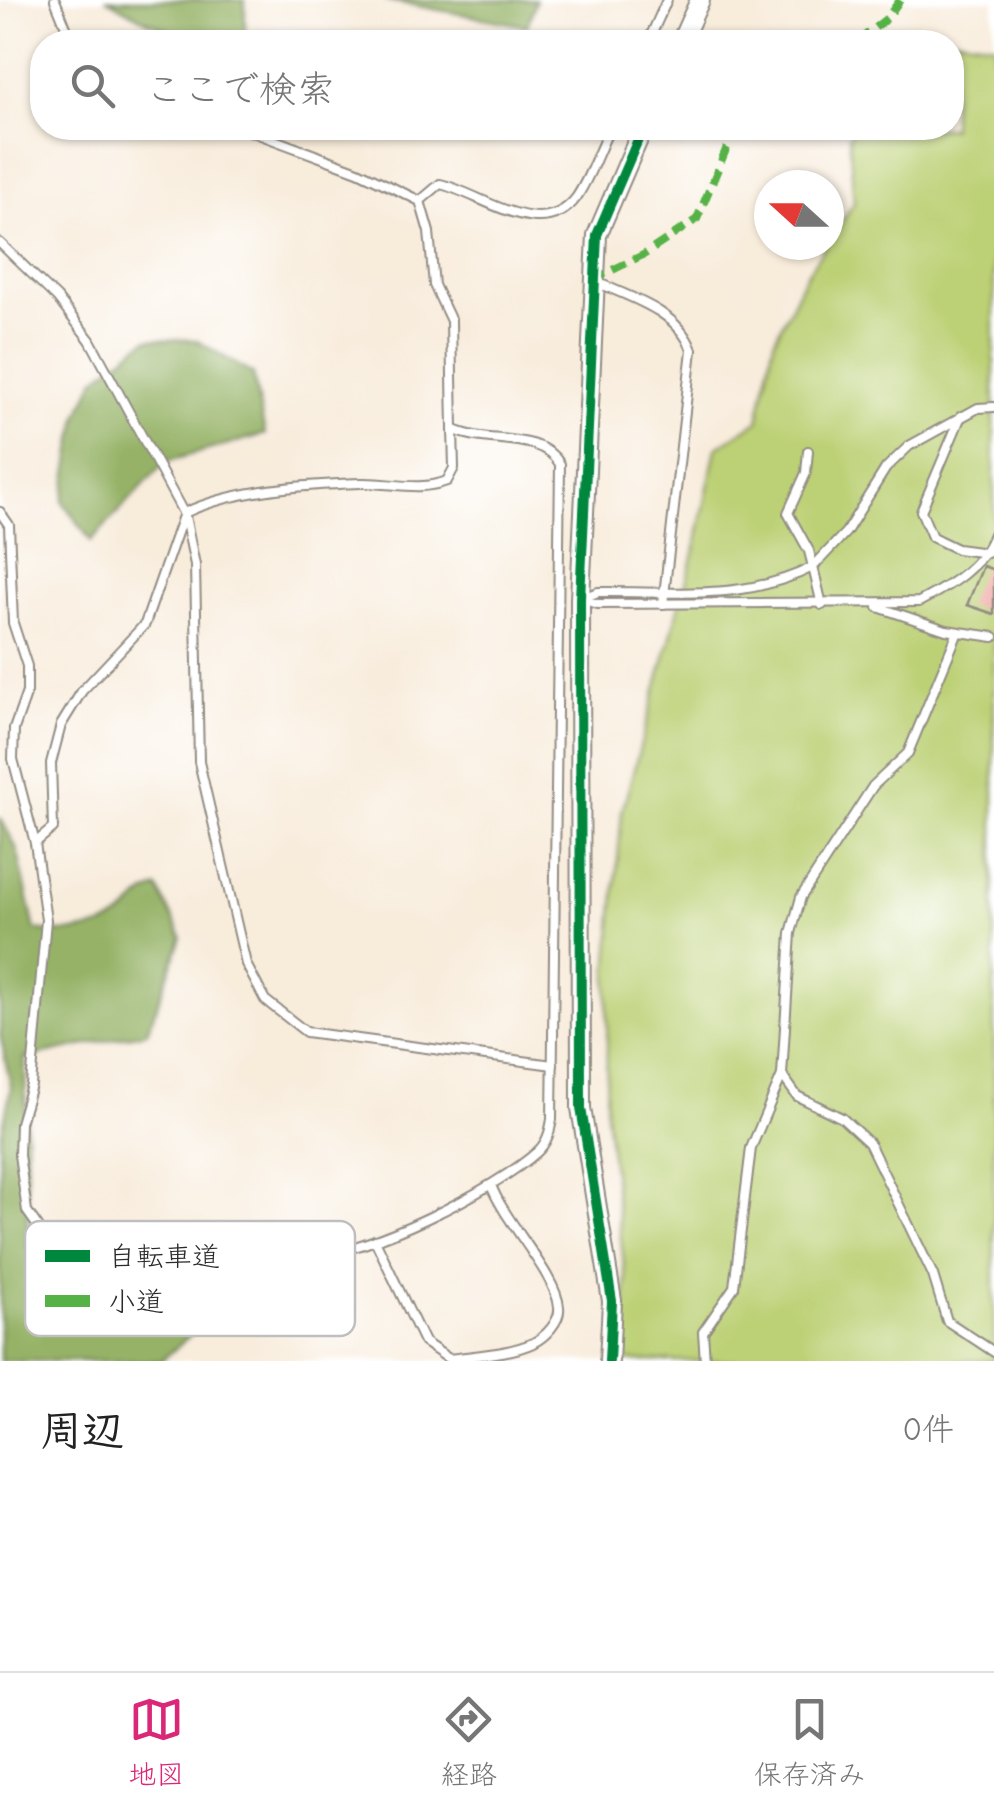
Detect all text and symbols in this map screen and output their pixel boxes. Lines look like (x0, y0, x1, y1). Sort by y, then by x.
search box (30, 30, 964, 140)
icon: search (65, 58, 120, 113)
text: ここで検索 (145, 68, 335, 112)
north arrow (754, 170, 844, 260)
legend (25, 1221, 355, 1336)
text: 自転車道 (108, 1241, 220, 1273)
text: 小道 (108, 1286, 164, 1318)
text: 周辺 (40, 1407, 124, 1456)
text: 0件 (903, 1411, 954, 1448)
tab: 地図 (128, 1692, 184, 1792)
tab: 経路 (441, 1692, 497, 1792)
tab: 保存済み (754, 1692, 866, 1792)

